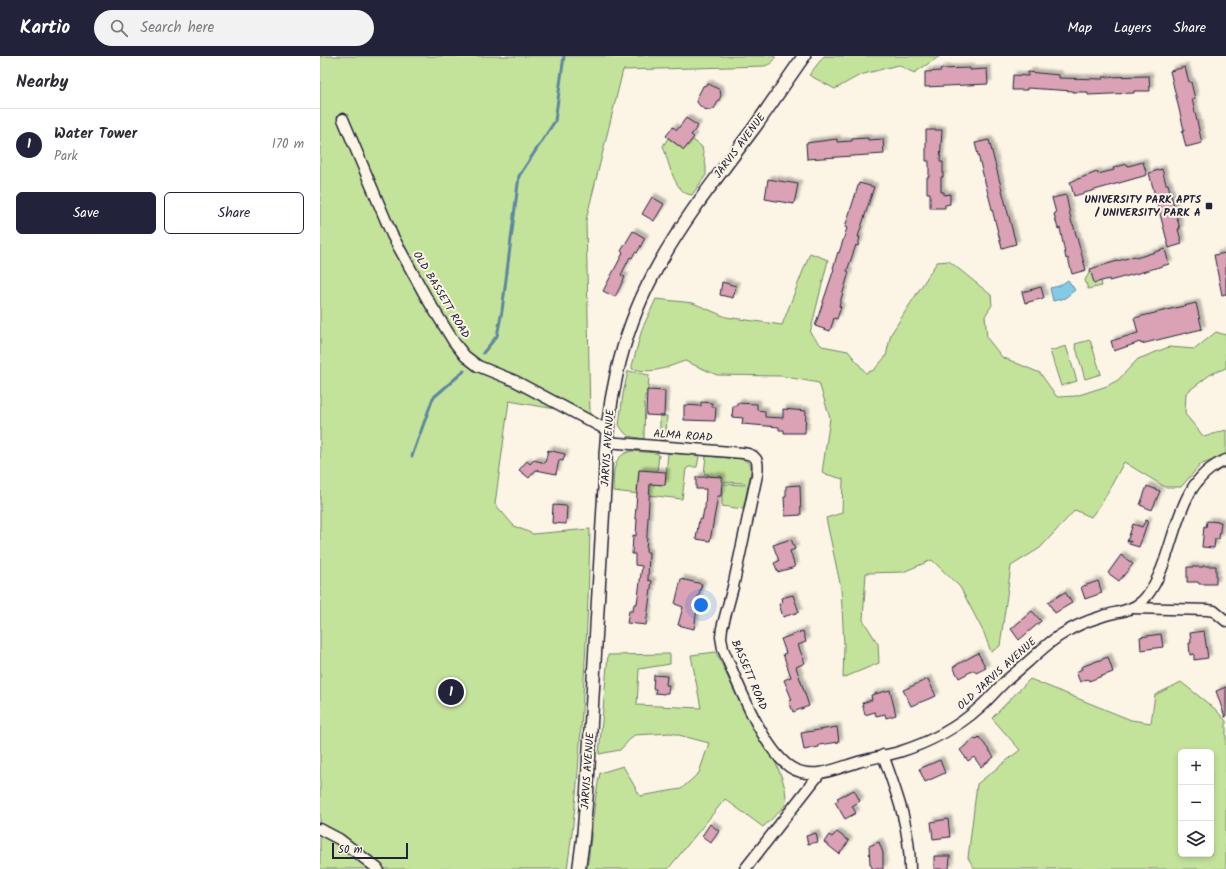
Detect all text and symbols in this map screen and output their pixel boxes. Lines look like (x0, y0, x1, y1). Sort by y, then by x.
search box (94, 10, 374, 46)
text: Kartio (20, 13, 70, 43)
text: Search here (140, 16, 214, 40)
icon: search (108, 17, 130, 39)
text: Map (1068, 17, 1092, 39)
text: Layers (1114, 17, 1152, 39)
text: Share (1174, 17, 1206, 39)
text: Nearby (16, 69, 68, 96)
street label: JARVIS AVENUE (710, 109, 771, 182)
text: Water Tower (54, 122, 137, 146)
text: 1 (27, 134, 31, 155)
text: 170 m (272, 134, 304, 155)
text: Park (54, 146, 78, 167)
place label: UNIVERSITY PARK APTS / UNIVERSITY PARK A (1084, 191, 1202, 222)
button: Save (16, 192, 156, 234)
button: Share (164, 192, 304, 234)
marker: UNIVERSITY PARK APTS / UNIVERSITY PARK A (1204, 201, 1214, 211)
street label: OLD BASSETT ROAD (408, 248, 474, 342)
street label: JARVIS AVENUE (596, 408, 620, 487)
street label: ALMA ROAD (653, 425, 713, 447)
your location (691, 595, 711, 615)
street label: OLD JARVIS AVENUE (953, 633, 1041, 715)
street label: BASSETT ROAD (726, 637, 772, 713)
pin: 1 (438, 677, 464, 707)
street label: JARVIS AVENUE (576, 731, 600, 810)
map controls (1178, 749, 1214, 857)
button: + (1178, 749, 1214, 785)
button: − (1178, 785, 1214, 821)
button: layers (1178, 821, 1214, 857)
scale bar (332, 841, 408, 860)
text: 50 m (338, 841, 363, 859)

